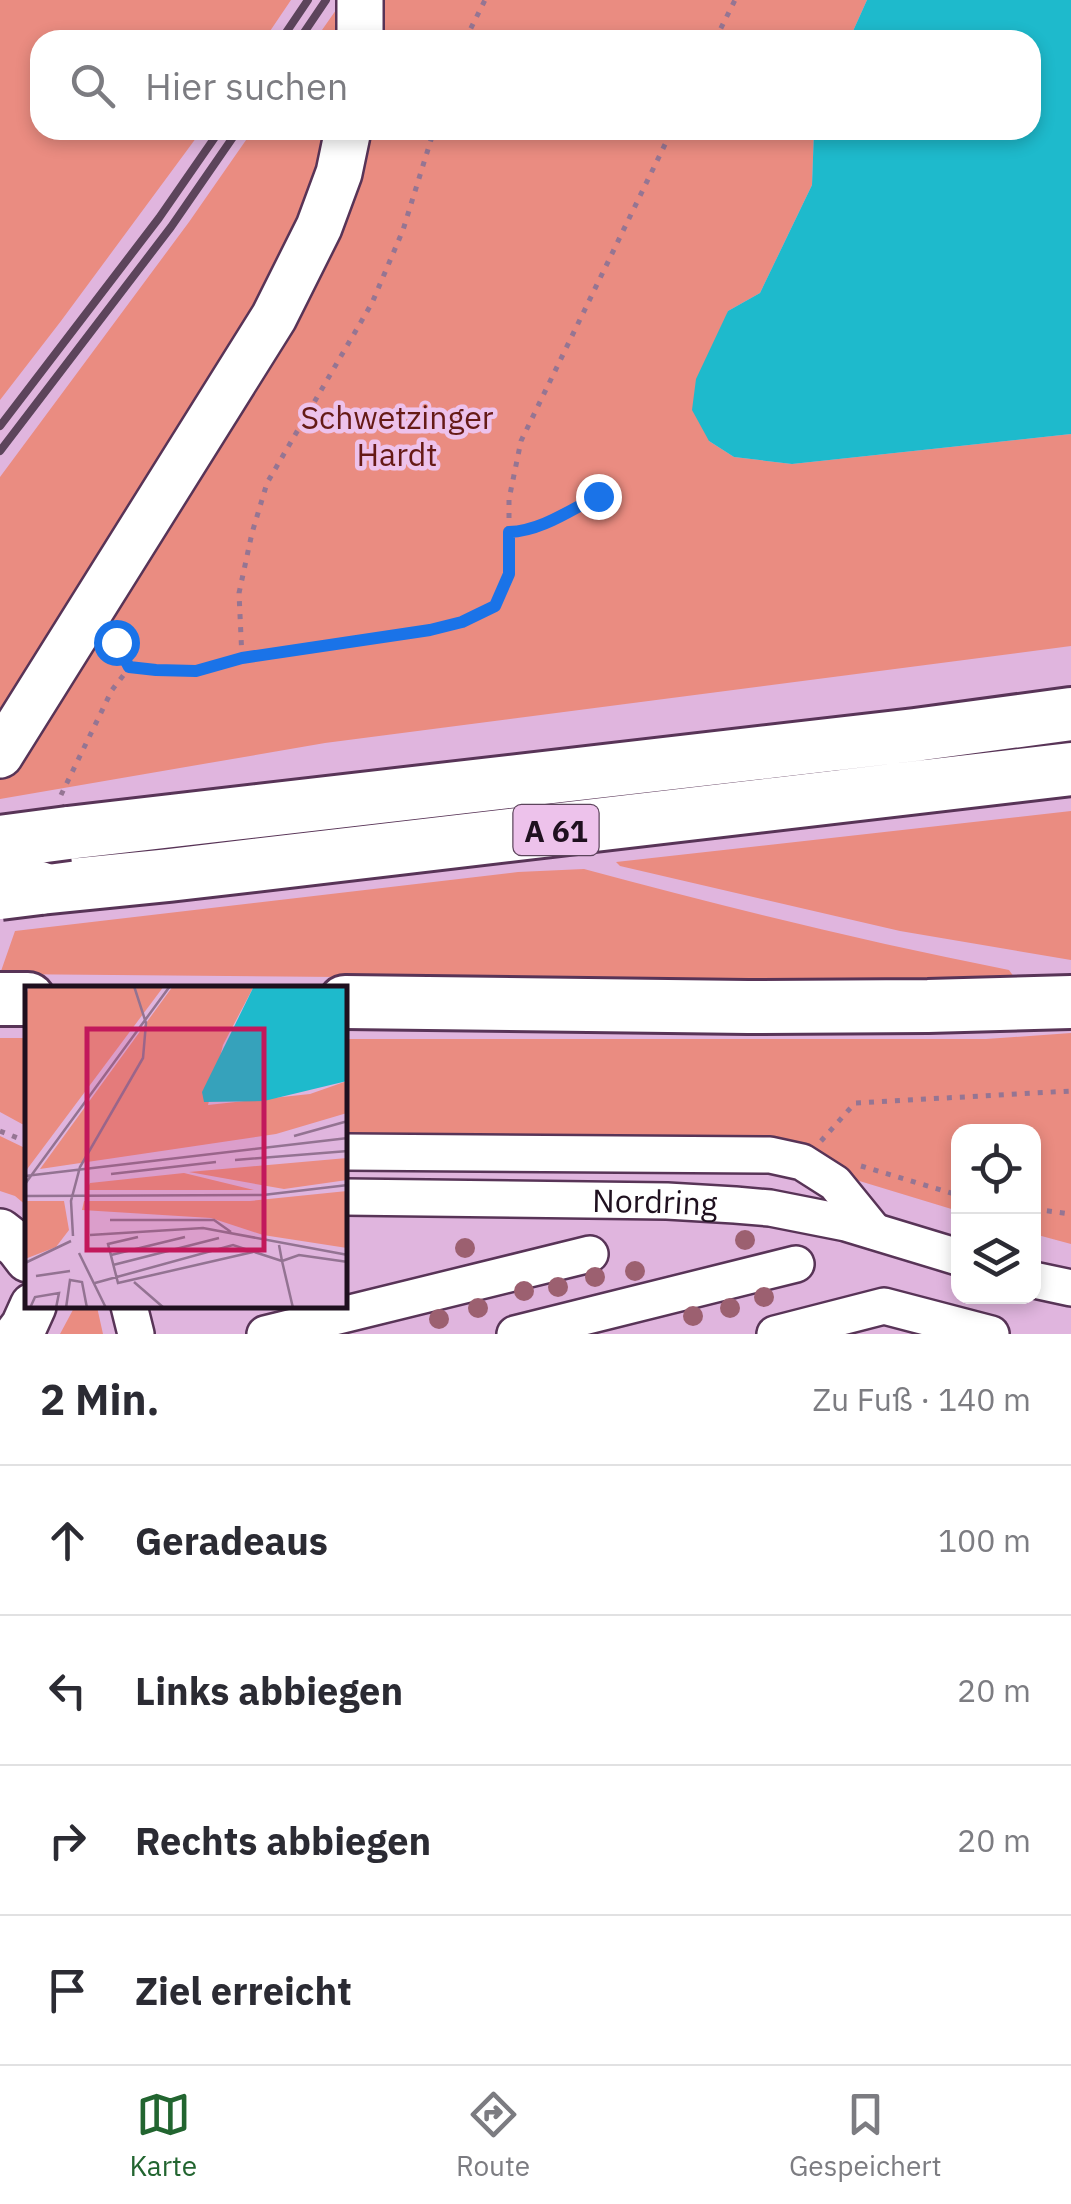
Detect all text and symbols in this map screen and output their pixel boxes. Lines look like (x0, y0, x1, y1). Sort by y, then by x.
search box (30, 30, 1041, 140)
icon: search (65, 58, 120, 113)
text: Hier suchen (145, 61, 348, 110)
park label: Schwetzinger Hardt (301, 396, 494, 475)
route end (576, 474, 622, 520)
route start (94, 620, 140, 666)
road number: A 61 (514, 805, 598, 855)
inset map (25, 986, 348, 1309)
map controls (951, 1124, 1041, 1304)
button: locate (951, 1124, 1041, 1214)
street label: Nordring (592, 1179, 719, 1225)
button: layers (951, 1214, 1041, 1304)
text: 2 Min. (40, 1372, 160, 1427)
text: Zu Fuß · 140 m (813, 1378, 1031, 1420)
icon: ahead (40, 1513, 95, 1568)
text: Geradeaus (135, 1516, 328, 1565)
text: 100 m (938, 1519, 1031, 1561)
icon: left (40, 1663, 95, 1718)
text: Links abbiegen (135, 1666, 403, 1715)
text: 20 m (957, 1669, 1031, 1711)
icon: right (40, 1813, 95, 1868)
text: Rechts abbiegen (135, 1816, 431, 1865)
text: 20 m (957, 1819, 1031, 1861)
icon: arrive (40, 1963, 95, 2018)
text: Ziel erreicht (135, 1966, 352, 2015)
tab: Karte (129, 2087, 197, 2184)
tab: Route (456, 2087, 530, 2184)
tab: Gespeichert (789, 2087, 942, 2184)

